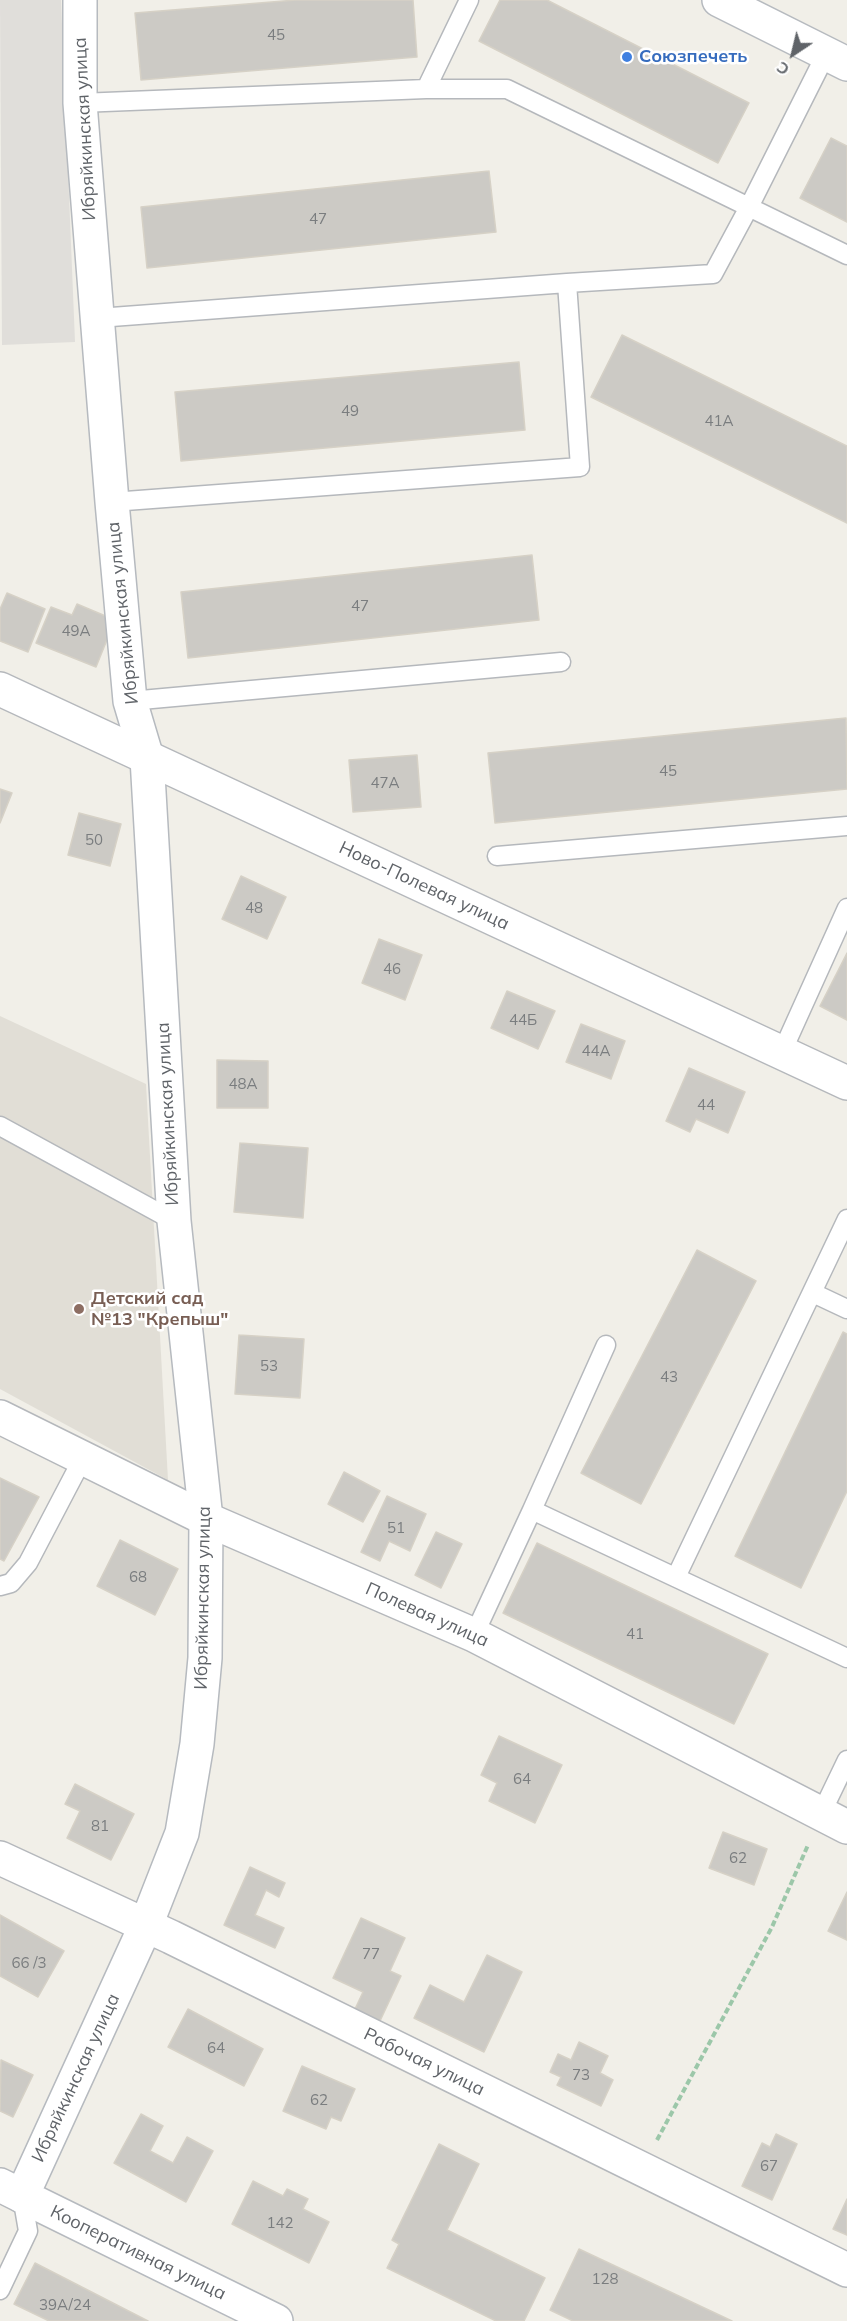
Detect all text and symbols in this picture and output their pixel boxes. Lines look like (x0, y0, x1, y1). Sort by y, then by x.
north arrow (763, 24, 823, 84)
house number: 45 (267, 26, 285, 44)
street label: Ибряйкинская улица (69, 37, 101, 221)
place label: Союзпечеть (639, 46, 747, 68)
marker: Союзпечеть (620, 50, 634, 64)
text: С (772, 57, 793, 80)
house number: 47 (309, 210, 327, 228)
house number: 49 (341, 402, 359, 420)
house number: 41А (704, 412, 734, 430)
street label: Ибряйкинская улица (103, 521, 143, 705)
house number: 47 (351, 597, 369, 615)
house number: 49А (61, 622, 91, 640)
house number: 45 (659, 762, 677, 780)
house number: 47А (370, 774, 400, 792)
house number: 50 (85, 831, 103, 849)
street label: Ново-Полевая улица (335, 837, 513, 935)
house number: 48 (245, 899, 263, 917)
house number: 46 (383, 960, 401, 978)
house number: 44Б (509, 1011, 537, 1029)
street label: Ибряйкинская улица (152, 1022, 184, 1206)
house number: 44А (581, 1042, 611, 1060)
house number: 48А (228, 1075, 258, 1093)
house number: 44 (697, 1096, 715, 1114)
place label: Детский сад №13 "Крепыш" (91, 1288, 228, 1330)
marker: Детский сад №13 "Крепыш" (72, 1302, 86, 1316)
house number: 53 (260, 1357, 278, 1375)
house number: 43 (660, 1368, 678, 1386)
street label: Ибряйкинская улица (191, 1506, 215, 1690)
house number: 51 (387, 1519, 405, 1537)
house number: 68 (129, 1568, 147, 1586)
street label: Полевая улица (362, 1578, 492, 1652)
house number: 41 (626, 1625, 644, 1643)
house number: 64 (513, 1770, 531, 1788)
house number: 81 (91, 1817, 109, 1835)
house number: 62 (729, 1849, 747, 1867)
house number: 77 (362, 1945, 380, 1963)
house number: 66 /3 (11, 1954, 47, 1972)
street label: Ибряйкинская улица (27, 1990, 125, 2166)
street label: Рабочая улица (360, 2023, 488, 2101)
house number: 64 (207, 2039, 225, 2057)
house number: 73 (572, 2066, 590, 2084)
house number: 62 (310, 2091, 328, 2109)
house number: 67 (760, 2157, 778, 2175)
street label: Кооперативная улица (47, 2201, 229, 2305)
house number: 142 (267, 2214, 293, 2232)
house number: 128 (592, 2270, 618, 2288)
house number: 39А/24 (39, 2296, 91, 2314)

